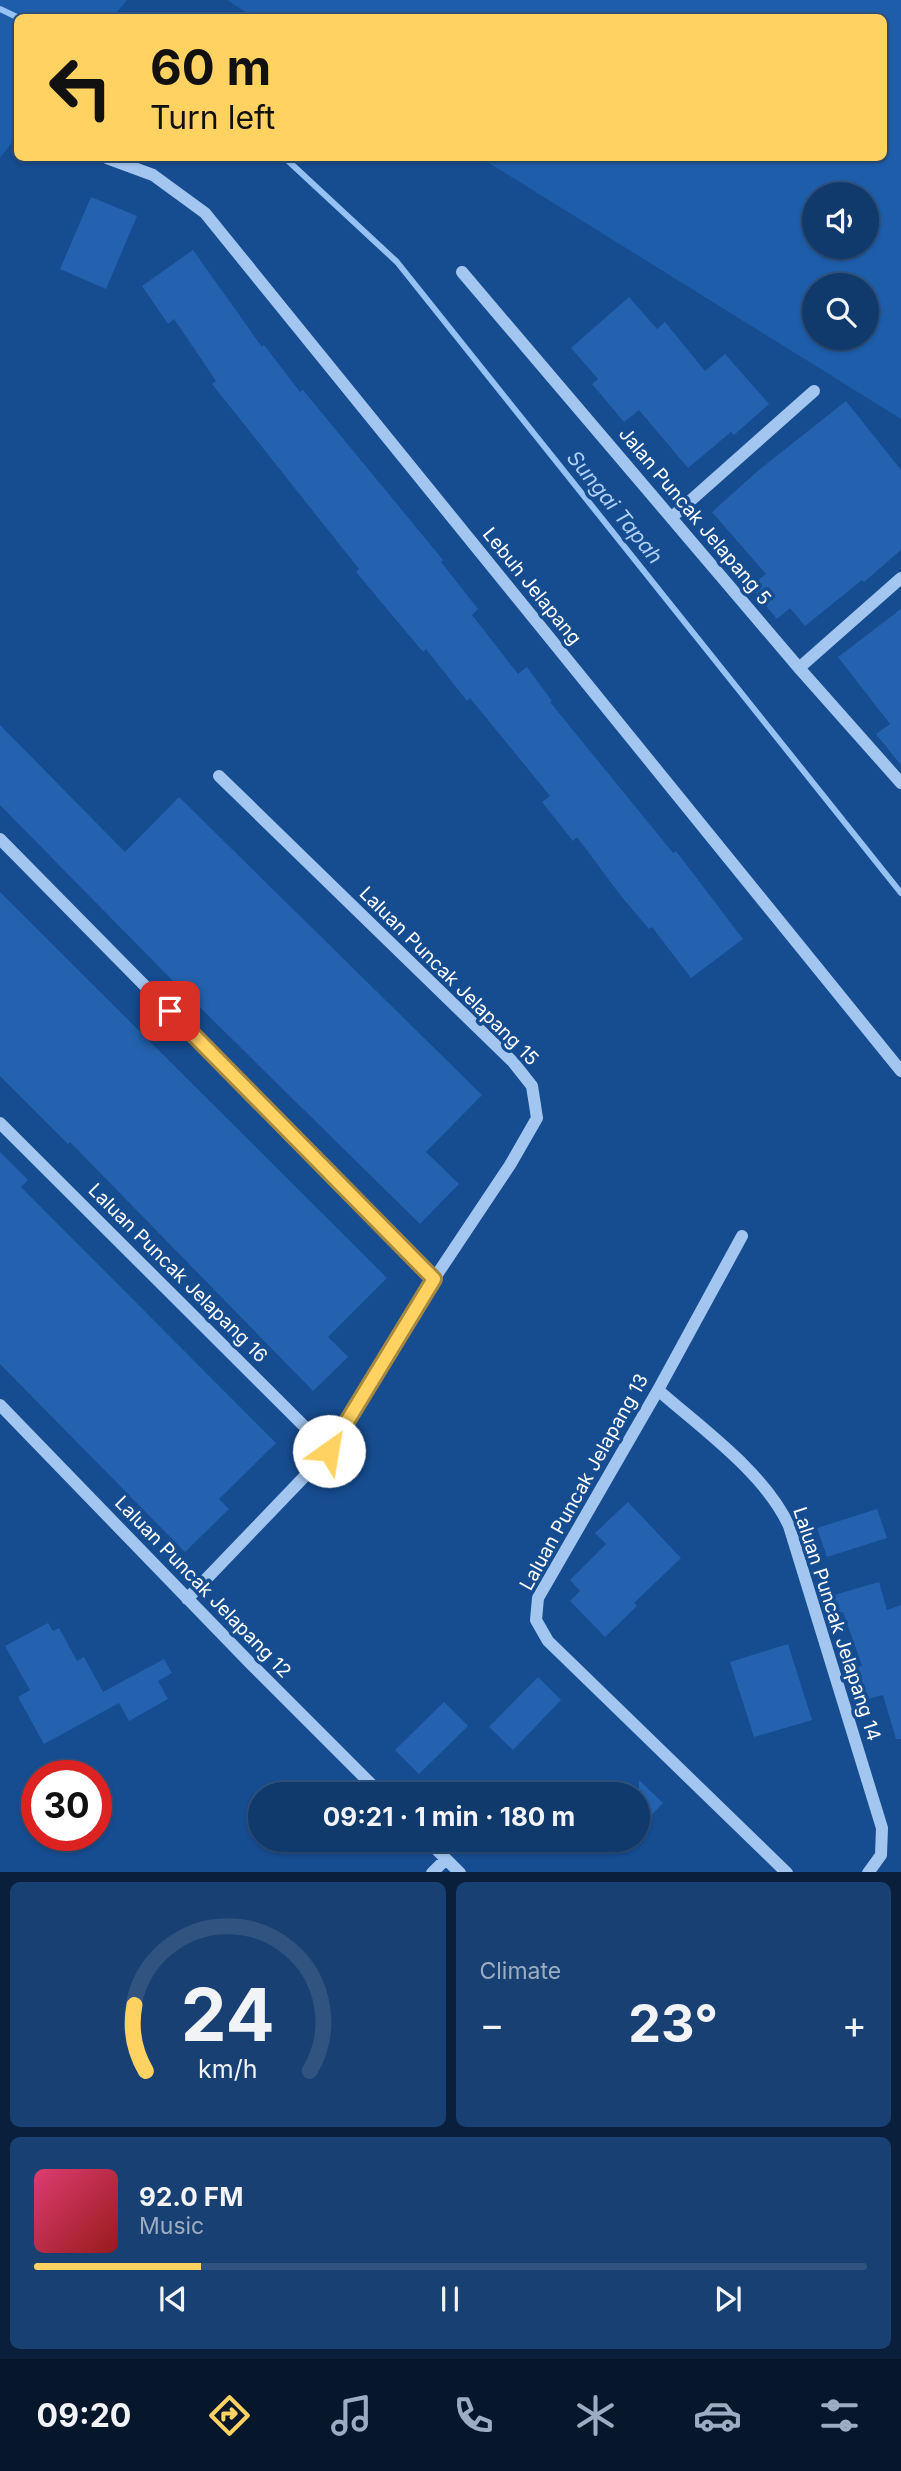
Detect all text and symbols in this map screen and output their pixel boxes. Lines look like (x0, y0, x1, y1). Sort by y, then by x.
text: 60 m (150, 38, 271, 97)
icon: left (35, 42, 126, 133)
text: Turn left (150, 98, 275, 137)
map controls (802, 182, 879, 350)
button: sound (802, 182, 879, 259)
button: search (802, 273, 879, 350)
street label: Jalan Puncak Jelapang 5 (614, 422, 776, 610)
water label: Sungai Tapah (562, 445, 668, 569)
street label: Lebuh Jelapang (478, 523, 586, 649)
street label: Laluan Puncak Jelapang 15 (355, 882, 543, 1070)
pin (140, 981, 200, 1041)
icon: arrive (151, 992, 189, 1030)
street label: Laluan Puncak Jelapang 16 (84, 1179, 272, 1367)
street label: Laluan Puncak Jelapang 13 (515, 1370, 653, 1594)
position arrow (292, 1414, 366, 1488)
street label: Laluan Puncak Jelapang 12 (110, 1491, 296, 1683)
street label: Laluan Puncak Jelapang 14 (788, 1504, 886, 1744)
speed limit sign: 30 (21, 1760, 112, 1851)
text: 09:21 · 1 min · 180 m (323, 1801, 575, 1832)
text: Climate (480, 1957, 561, 1985)
text: 24 (181, 1970, 275, 2059)
text: 23° (628, 1992, 718, 2055)
text: − (480, 2001, 505, 2047)
text: + (842, 2001, 867, 2047)
text: km/h (198, 2053, 257, 2083)
text: 92.0 FM (139, 2181, 243, 2212)
text: Music (139, 2212, 204, 2240)
icon: previous (154, 2280, 192, 2318)
icon: pause (431, 2280, 469, 2318)
icon: next (709, 2280, 747, 2318)
icon: directions (205, 2391, 254, 2440)
icon: music (327, 2391, 376, 2440)
icon: phone (449, 2391, 498, 2440)
icon: climate (571, 2391, 620, 2440)
icon: car (693, 2391, 742, 2440)
icon: filters (815, 2391, 864, 2440)
text: 09:20 (37, 2396, 131, 2435)

